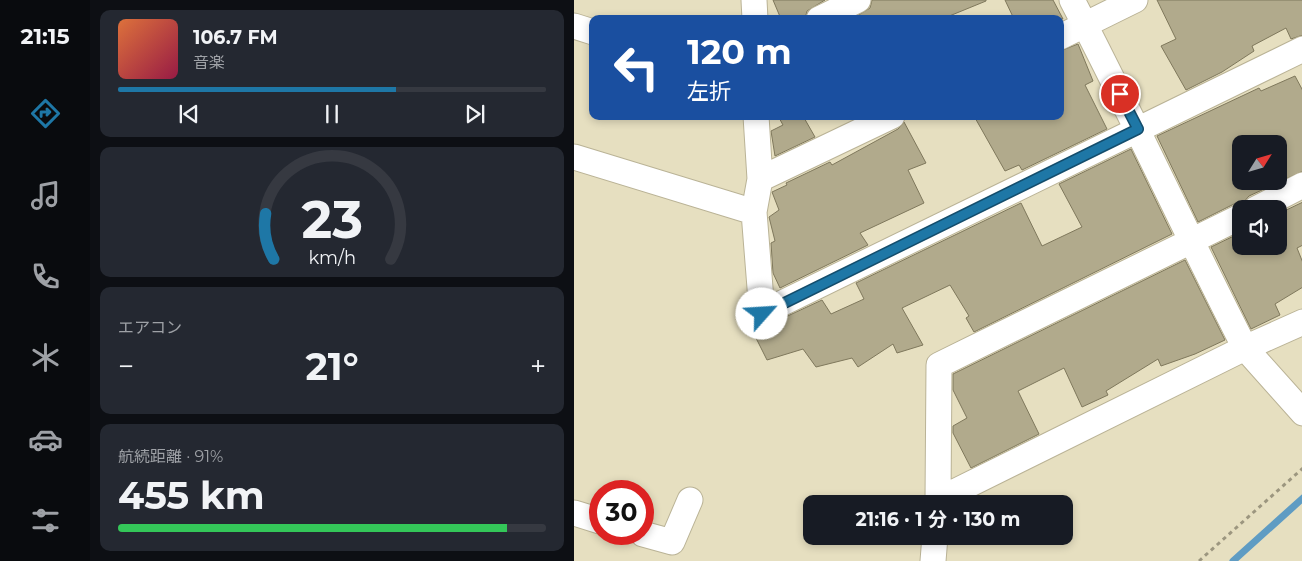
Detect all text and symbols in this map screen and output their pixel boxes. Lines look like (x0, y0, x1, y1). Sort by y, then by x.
text: 21:15 (20, 23, 70, 50)
text: 106.7 FM (193, 26, 278, 49)
text: 120 m (687, 30, 792, 73)
icon: left (604, 35, 669, 100)
text: 音楽 (193, 53, 225, 72)
pin (1099, 73, 1141, 115)
text: 左折 (687, 78, 731, 105)
icon: arrive (1106, 80, 1134, 108)
icon: directions (28, 96, 63, 131)
icon: previous (175, 100, 203, 128)
icon: pause (318, 100, 346, 128)
icon: next (461, 100, 489, 128)
north arrow (1232, 135, 1286, 190)
map controls (1232, 135, 1287, 255)
icon: music (28, 178, 63, 213)
text: 23 (301, 188, 363, 251)
button: sound (1232, 200, 1287, 255)
text: km/h (308, 247, 356, 268)
icon: phone (28, 259, 63, 294)
position arrow (735, 287, 787, 339)
text: エアコン (118, 318, 182, 337)
icon: climate (28, 340, 63, 375)
text: 21° (305, 343, 359, 390)
text: − (118, 349, 134, 383)
text: + (530, 349, 546, 383)
icon: car (28, 422, 63, 457)
text: 航続距離 · 91% (118, 447, 223, 466)
text: 455 km (118, 472, 265, 519)
speed limit sign: 30 (589, 480, 654, 545)
icon: filters (28, 503, 63, 538)
text: 21:16 · 1 分 · 130 m (856, 508, 1020, 531)

